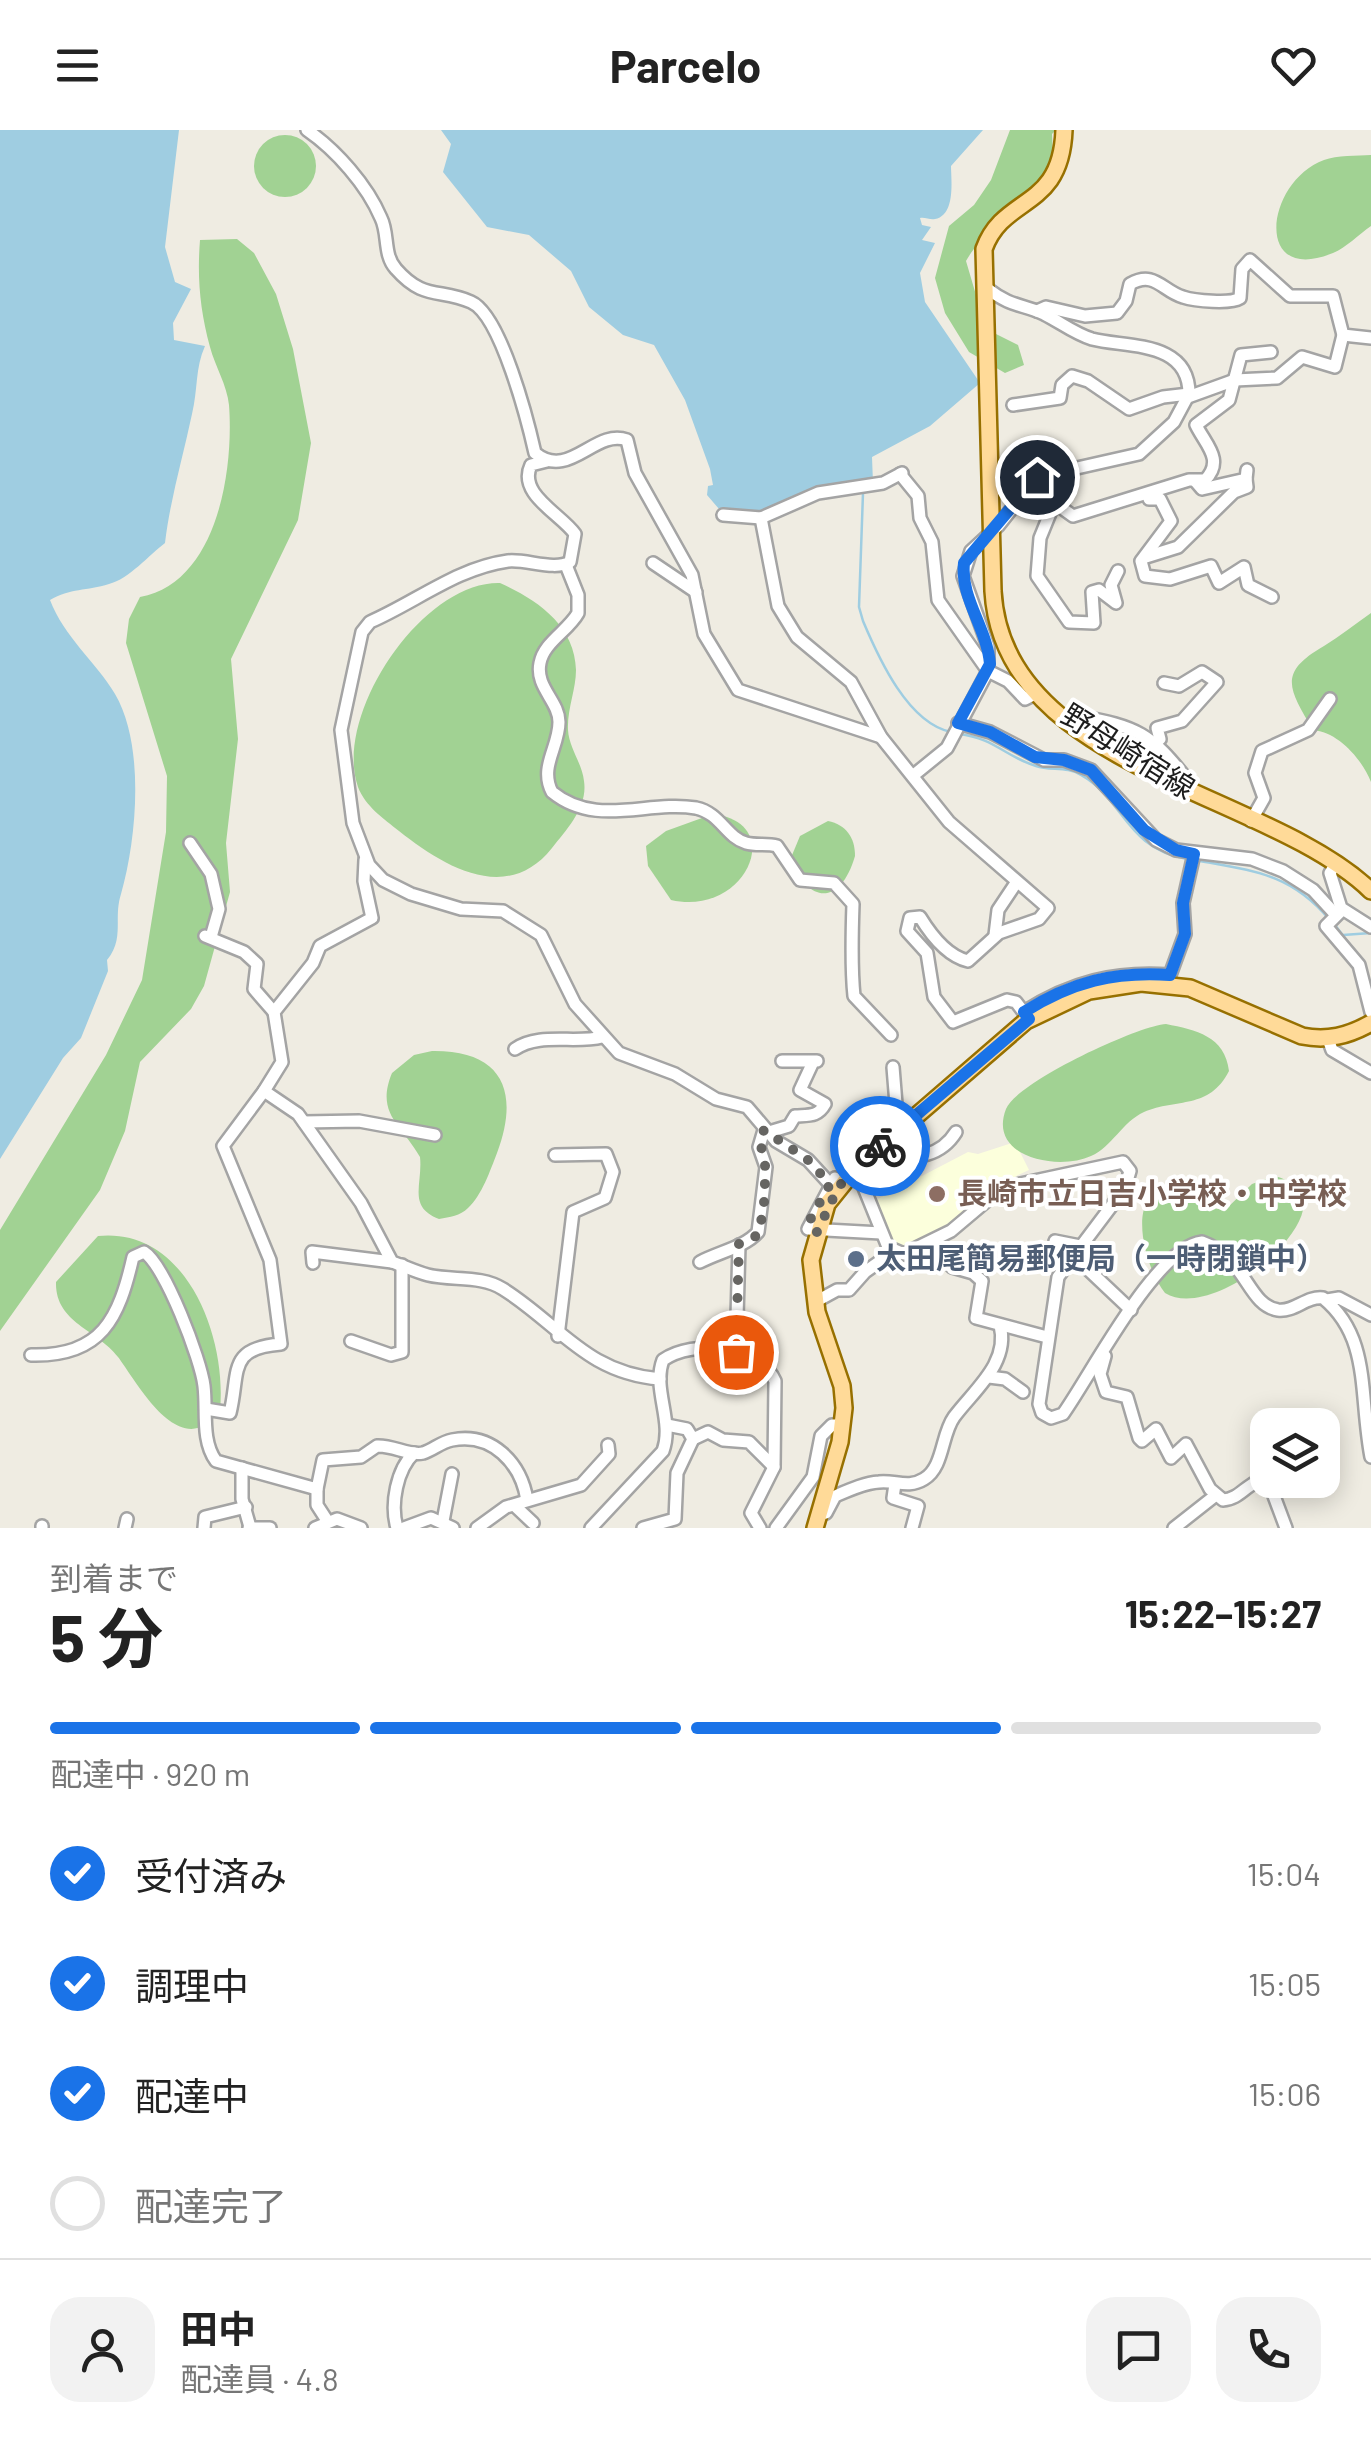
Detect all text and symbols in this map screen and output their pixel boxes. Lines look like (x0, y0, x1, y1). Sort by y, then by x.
icon: menu (50, 38, 105, 93)
text: Parcelo (610, 38, 761, 92)
icon: heart (1266, 38, 1321, 93)
pin (995, 435, 1080, 520)
icon: home (1010, 450, 1065, 505)
street label: 野母崎宿線 (1056, 695, 1202, 805)
courier (830, 1096, 930, 1196)
icon: bike (853, 1119, 908, 1174)
place label: 長崎市立日吉小学校・中学校 (957, 1174, 1347, 1210)
marker: 長崎市立日吉小学校・中学校 (926, 1183, 948, 1205)
place label: 太田尾簡易郵便局（一時閉鎖中） (876, 1239, 1326, 1275)
marker: 太田尾簡易郵便局（一時閉鎖中） (845, 1248, 867, 1270)
pin (694, 1310, 779, 1395)
icon: bag (709, 1325, 764, 1380)
map controls (1250, 1408, 1340, 1498)
button: layers (1250, 1408, 1340, 1498)
text: 到着まで (50, 1558, 178, 1596)
text: 15:22–15:27 (1125, 1590, 1321, 1636)
text: 5 分 (50, 1597, 163, 1675)
text: 配達中 · 920 m (50, 1754, 250, 1792)
icon: check (50, 1846, 105, 1901)
text: 受付済み (135, 1852, 287, 1898)
text: 15:04 (1247, 1854, 1321, 1892)
icon: check (50, 1956, 105, 2011)
text: 調理中 (135, 1962, 249, 2008)
text: 15:05 (1248, 1964, 1321, 2002)
icon: check (50, 2066, 105, 2121)
text: 配達中 (135, 2072, 249, 2118)
text: 15:06 (1248, 2074, 1321, 2112)
text: 配達完了 (135, 2182, 287, 2228)
button: person (50, 2297, 155, 2402)
button: chat (1086, 2297, 1191, 2402)
button: phone (1216, 2297, 1321, 2402)
text: 田中 (180, 2305, 256, 2351)
text: 配達員 · 4.8 (180, 2359, 339, 2397)

